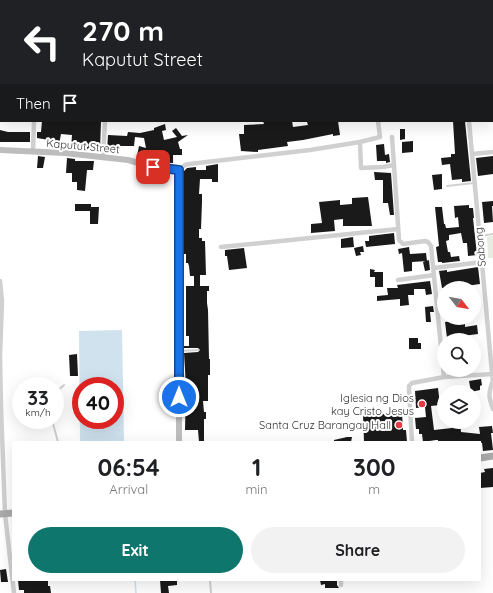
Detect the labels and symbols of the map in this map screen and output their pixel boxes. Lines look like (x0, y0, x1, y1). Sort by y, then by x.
street label: Kaputut Street (46, 136, 121, 156)
pin (136, 150, 170, 184)
street label: Sabong (471, 227, 489, 267)
north arrow (437, 281, 481, 325)
position arrow (158, 376, 200, 418)
speed limit sign: 40 (72, 377, 124, 429)
place label: Iglesia ng Dios kay Cristo Jesus (331, 391, 414, 418)
marker: Iglesia ng Dios kay Cristo Jesus (417, 399, 427, 409)
place label: Santa Cruz Barangay Hall (259, 418, 391, 432)
marker: Santa Cruz Barangay Hall (394, 420, 404, 430)

